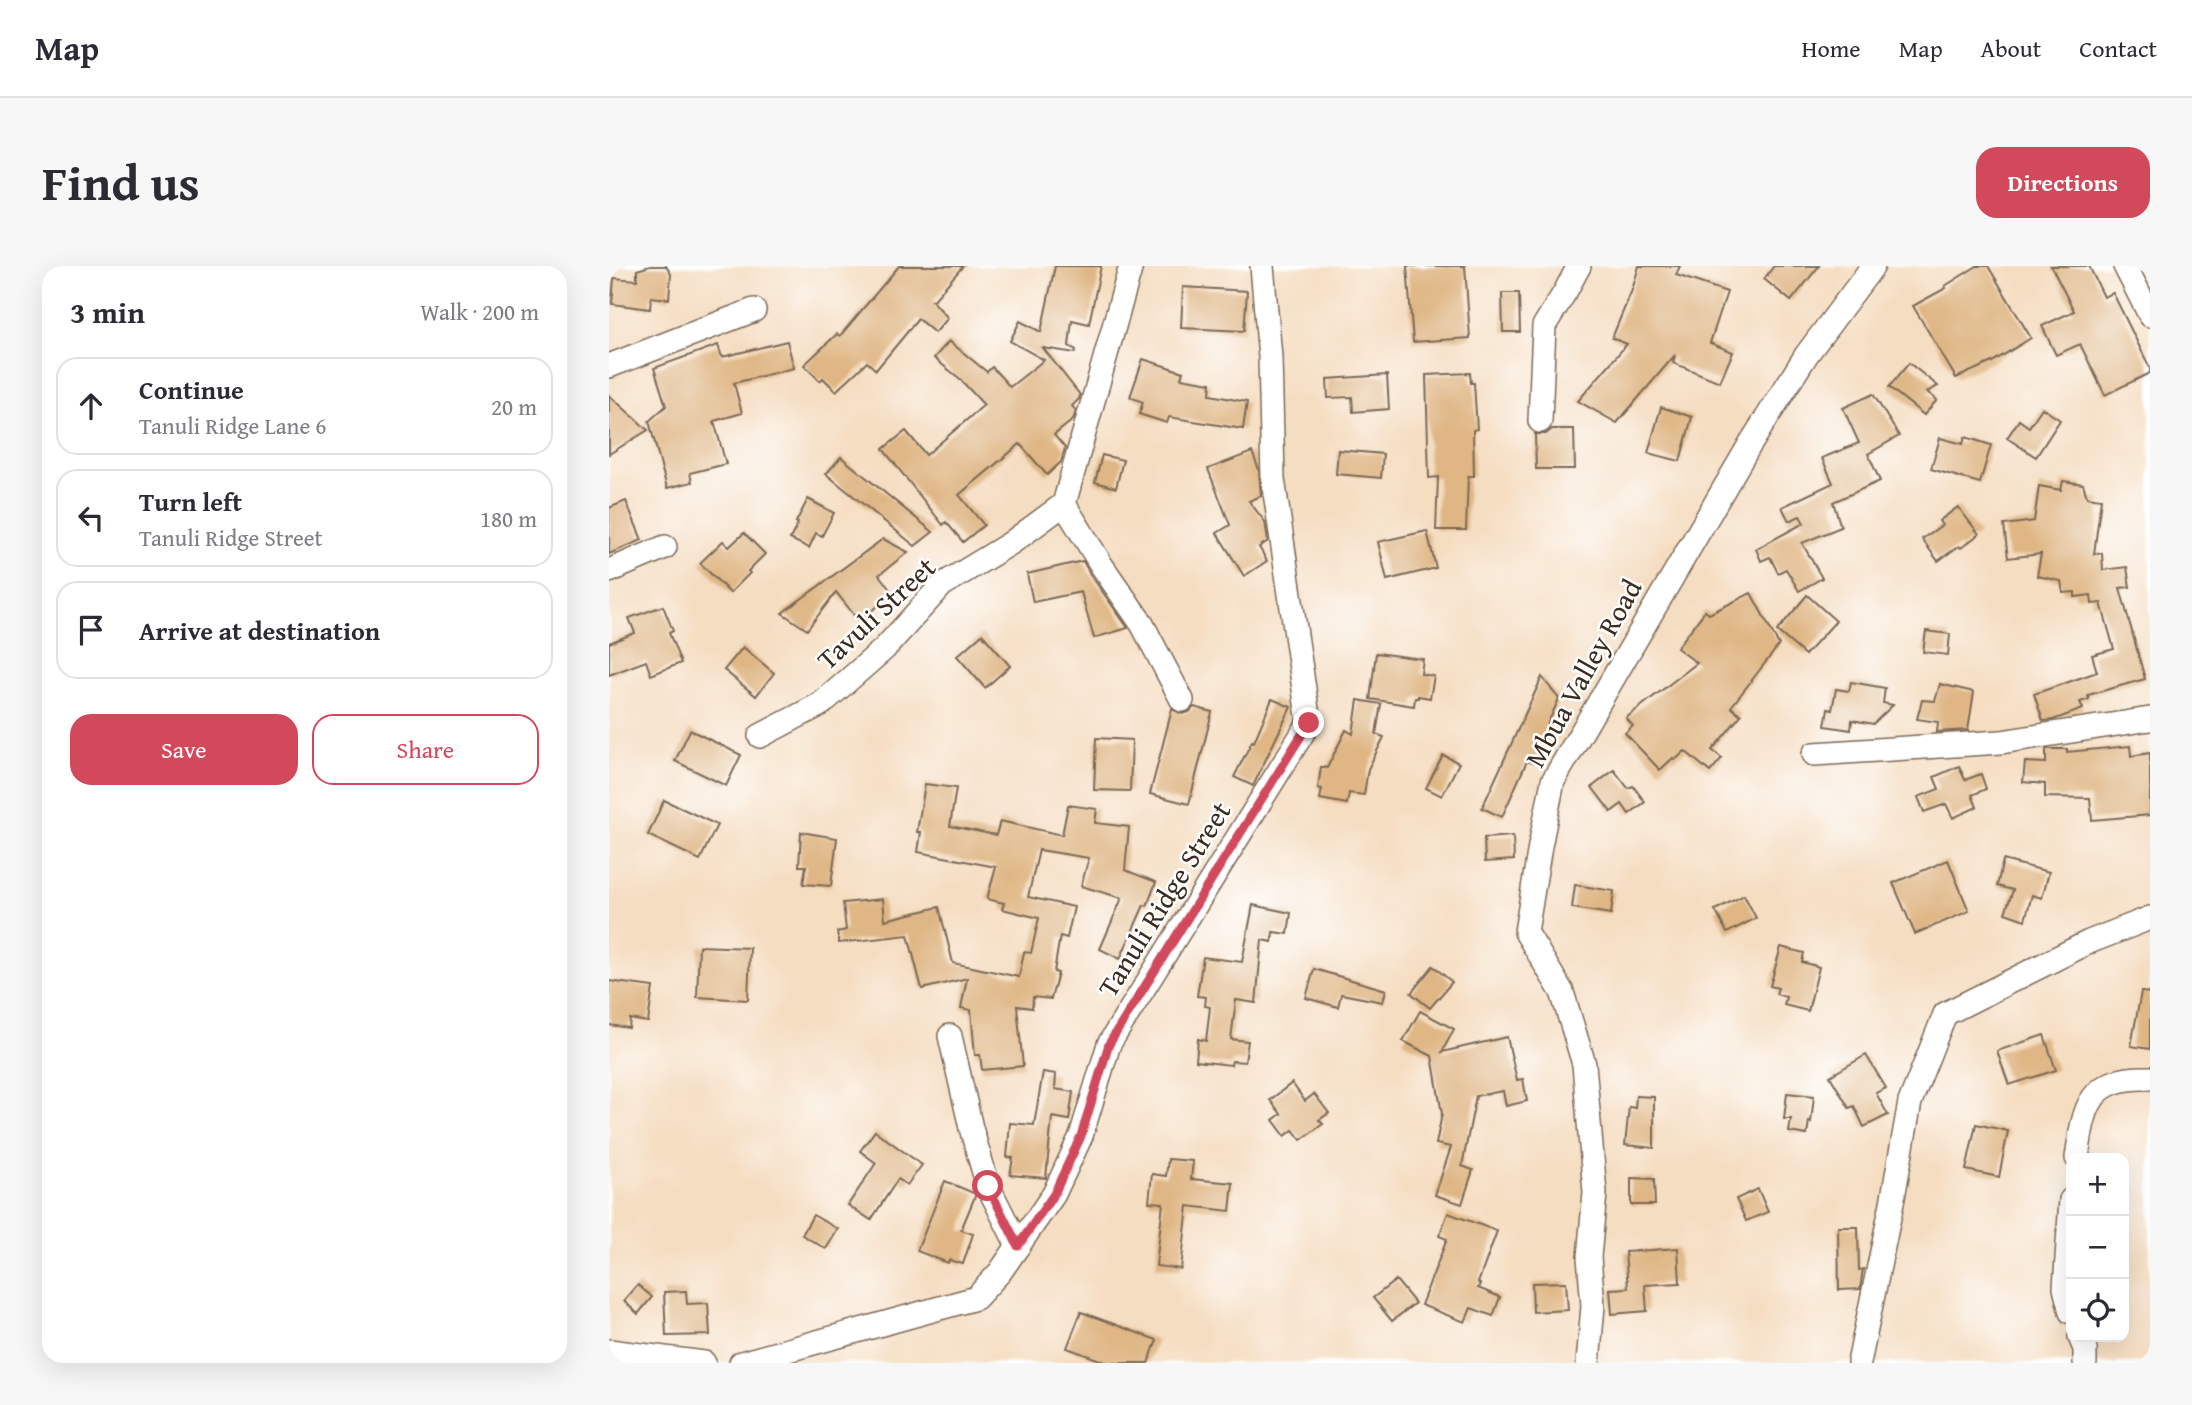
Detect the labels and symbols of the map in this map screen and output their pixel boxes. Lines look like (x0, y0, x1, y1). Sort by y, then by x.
street label: Tavuli Street (807, 547, 944, 679)
street label: Mbua Valley Road (1514, 571, 1651, 774)
route end (1293, 707, 1324, 738)
street label: Tanuli Ridge Street (1087, 793, 1240, 1004)
route start (972, 1170, 1003, 1201)

